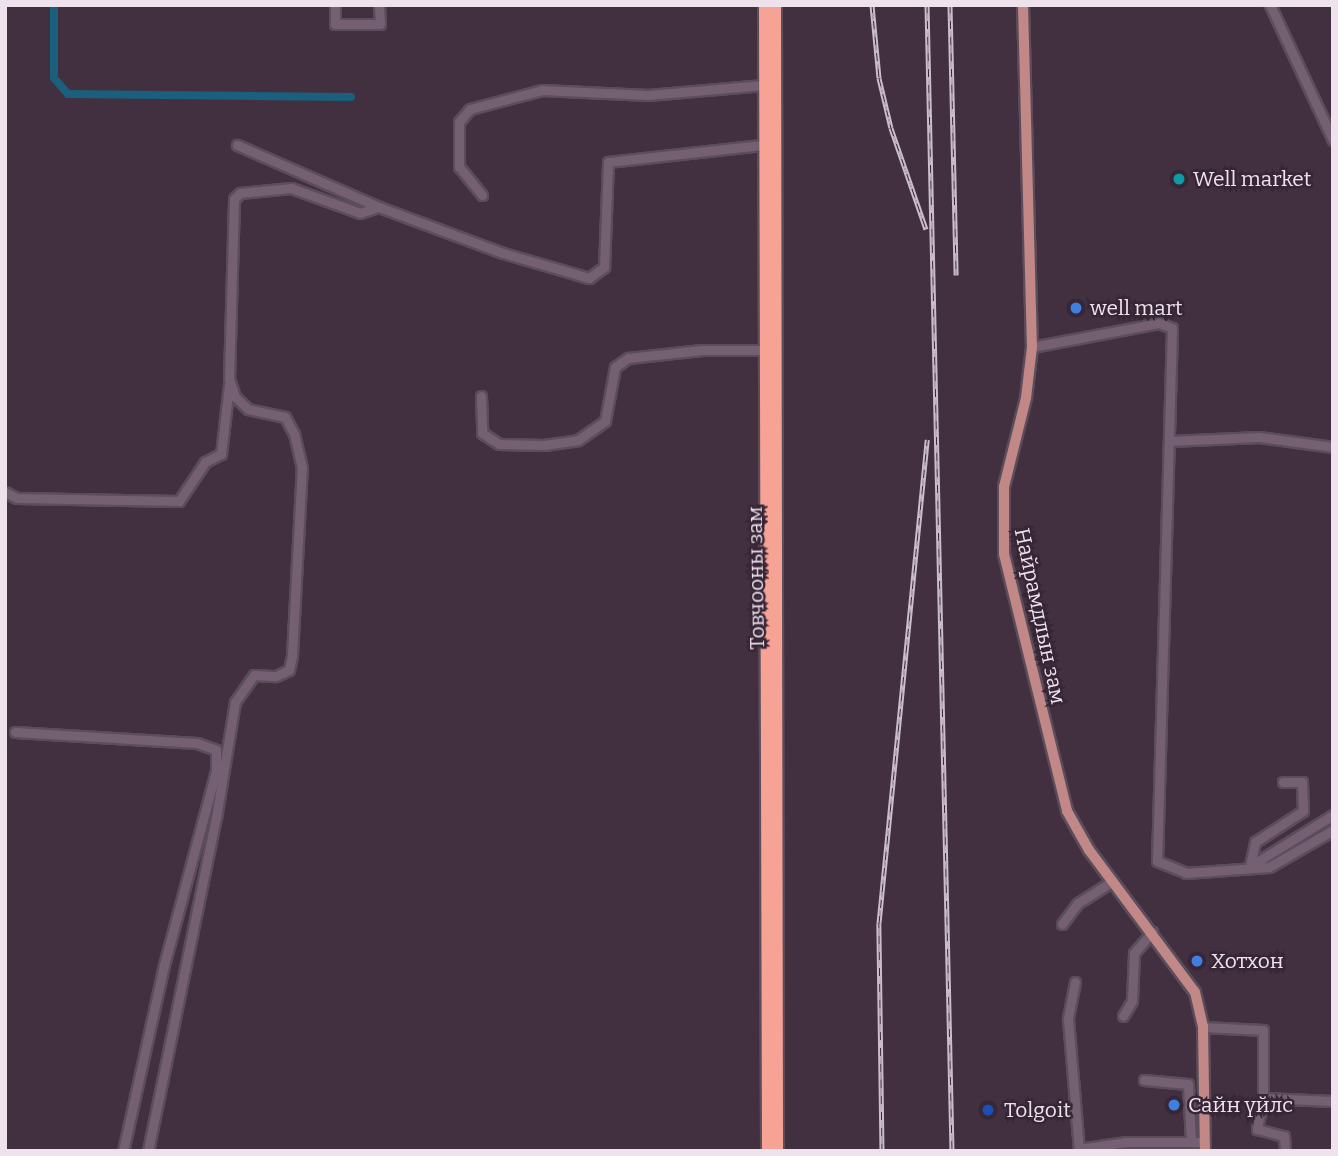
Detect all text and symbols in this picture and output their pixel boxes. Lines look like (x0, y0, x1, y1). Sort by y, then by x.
place label: Well market (1193, 166, 1311, 192)
marker: Well market (1171, 171, 1187, 187)
place label: well mart (1090, 295, 1183, 321)
marker: well mart (1068, 300, 1084, 316)
street label: Товчооны зам (742, 506, 770, 650)
street label: Найрамдлын зам (1009, 526, 1071, 706)
place label: Хотхон (1211, 948, 1284, 974)
marker: Хотхон (1189, 953, 1205, 969)
place label: Сайн үйлс (1188, 1092, 1293, 1118)
place label: Tolgoit (1004, 1097, 1071, 1123)
marker: Сайн үйлс (1166, 1097, 1182, 1113)
marker: Tolgoit (978, 1100, 998, 1120)

